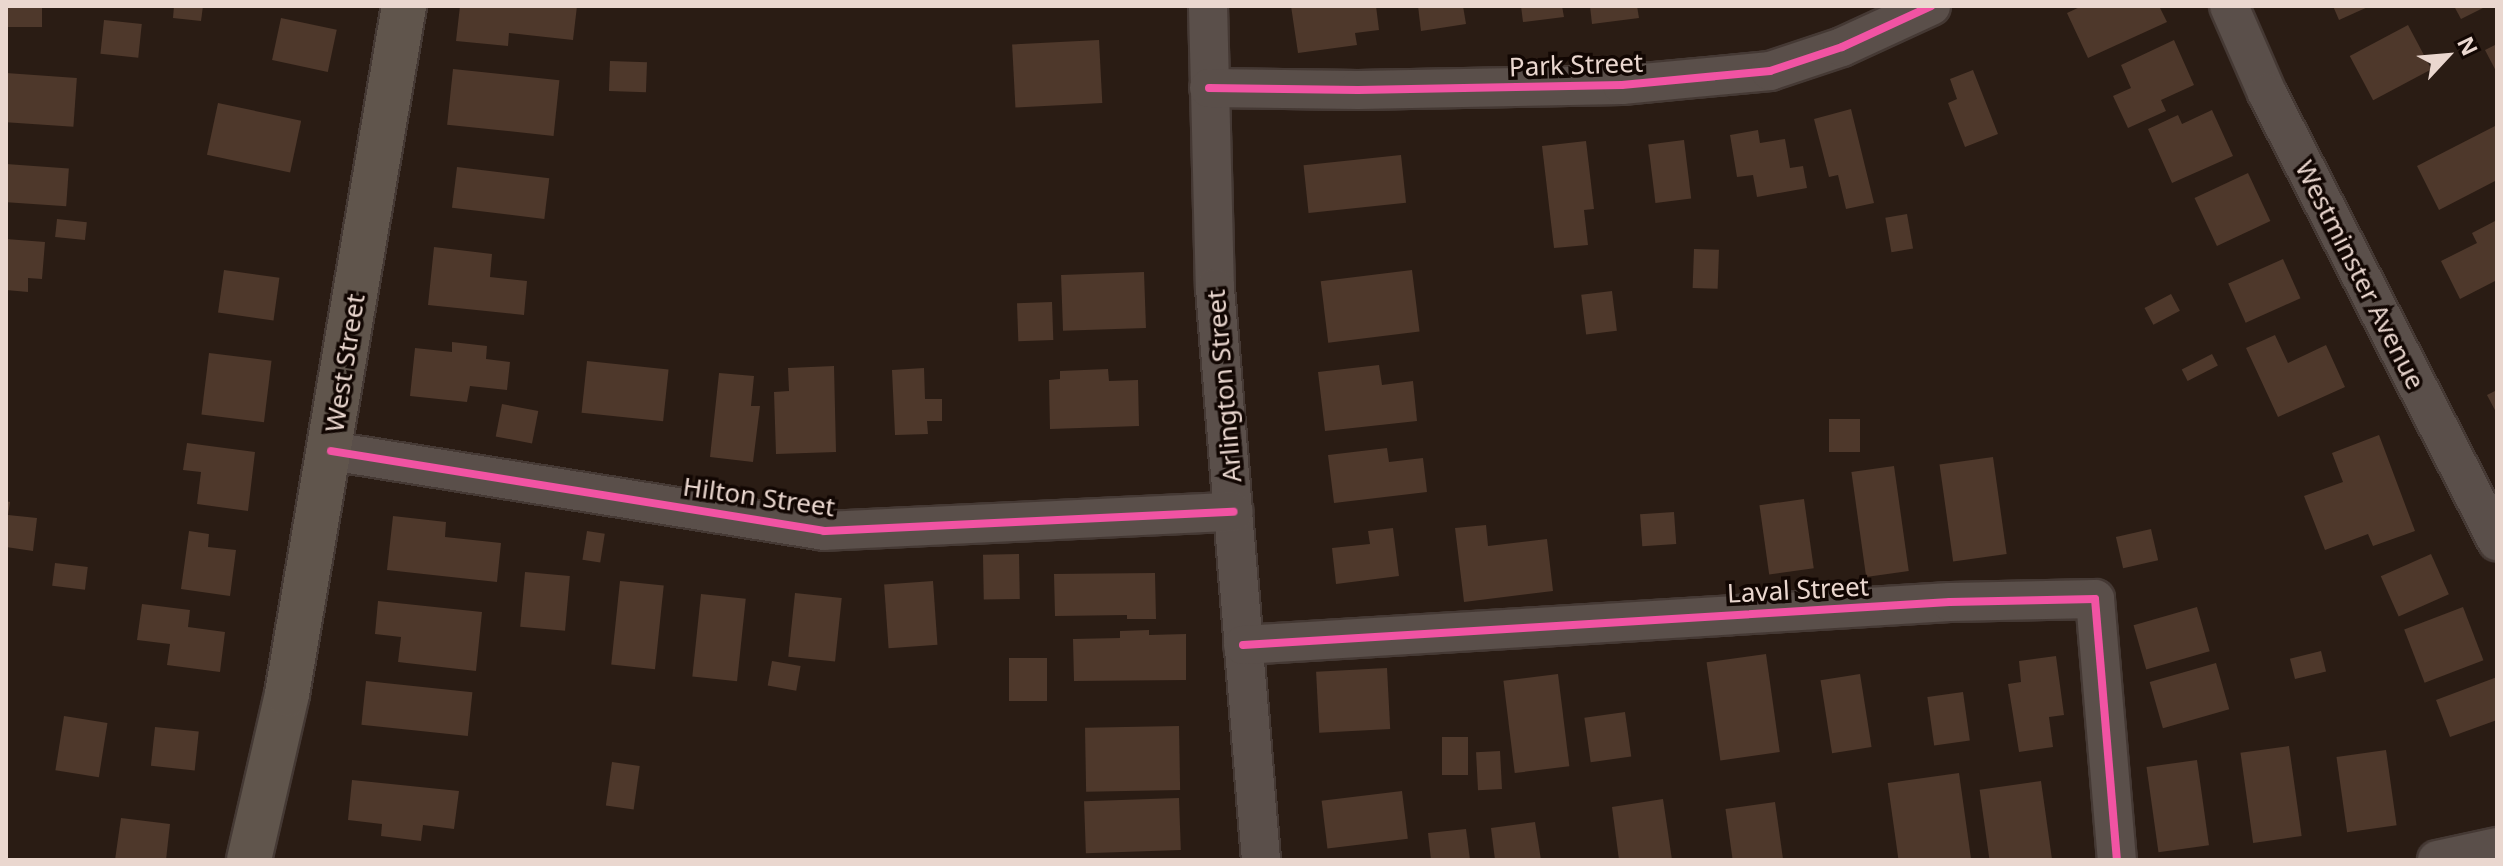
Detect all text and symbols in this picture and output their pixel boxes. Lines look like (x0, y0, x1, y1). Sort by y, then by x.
north arrow (2407, 16, 2487, 96)
text: N (2451, 31, 2486, 60)
street label: Park Street (1508, 47, 1644, 83)
street label: Westminster Avenue (2289, 155, 2431, 395)
street label: Arlington Street (1200, 288, 1248, 484)
street label: West Street (319, 292, 371, 434)
street label: Hilton Street (681, 471, 837, 523)
street label: Laval Street (1726, 571, 1870, 609)

